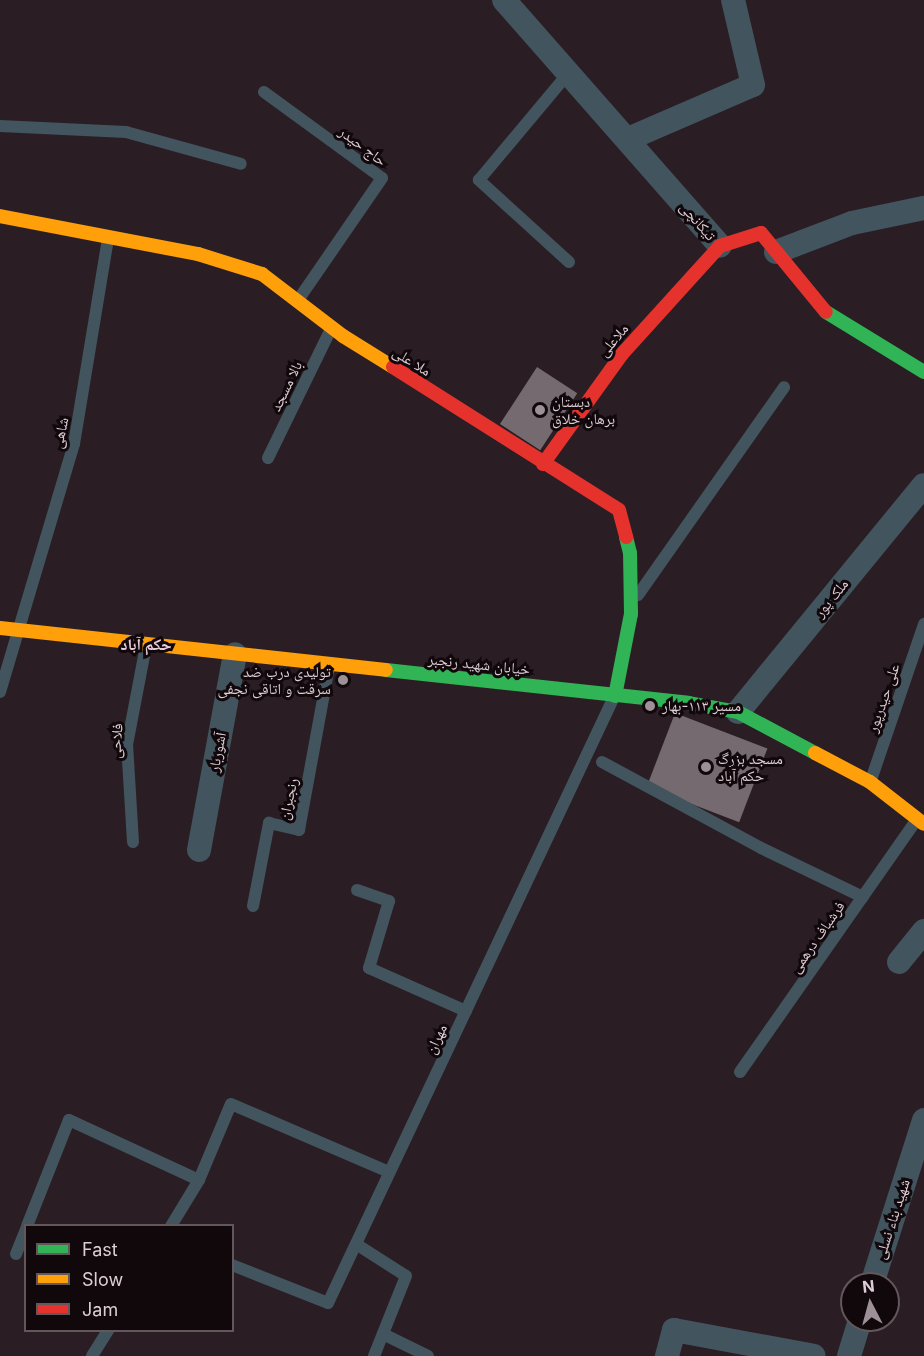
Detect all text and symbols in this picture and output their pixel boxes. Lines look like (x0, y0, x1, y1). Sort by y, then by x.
street label: حاج حیدر (336, 122, 390, 170)
street label: تیکانچی (676, 198, 720, 244)
street label: ملاعلی (594, 320, 632, 360)
street label: ملا علی (390, 342, 434, 380)
street label: بالا مسجد (266, 358, 306, 414)
place label: دبستان برهان خلاق (552, 392, 615, 427)
marker: دبستان برهان خلاق (533, 403, 547, 417)
street label: شاهی (48, 416, 72, 450)
street label: ملک پور (810, 575, 852, 621)
district label: حکم آباد (120, 634, 172, 654)
street label: خیابان شهید رنجبر (427, 650, 531, 678)
street label: علی‌ حیدرپور (863, 661, 903, 735)
place label: تولیدی درب ضد سرقت و اتاقی نجفی (217, 662, 331, 697)
marker: تولیدی درب ضد سرقت و اتاقی نجفی (336, 673, 350, 687)
place label: مسیر ۱۱۳-بهار (662, 697, 741, 715)
marker: مسیر ۱۱۳-بهار (643, 699, 657, 713)
street label: فلاحی (106, 723, 126, 759)
street label: آشوربار (204, 731, 230, 773)
place label: مسجد بزرگ حکم آباد (718, 749, 783, 784)
marker: مسجد بزرگ حکم آباد (699, 760, 713, 774)
street label: رنجبران (274, 776, 302, 822)
street label: فرشباف درهمی (786, 898, 848, 976)
street label: مهران (421, 1021, 451, 1057)
street label: شهید بناء نسلی (871, 1177, 913, 1261)
legend (24, 1224, 234, 1332)
text: Fast (82, 1239, 118, 1260)
text: Slow (82, 1269, 123, 1290)
north arrow (840, 1272, 900, 1332)
text: N (861, 1276, 875, 1297)
text: Jam (82, 1299, 118, 1320)

